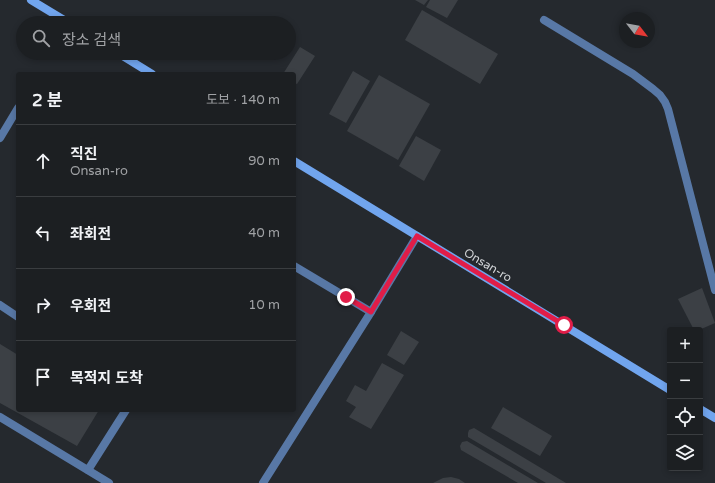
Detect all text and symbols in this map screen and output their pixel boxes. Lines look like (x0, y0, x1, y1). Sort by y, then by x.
north arrow (619, 12, 655, 48)
search box (16, 16, 296, 60)
icon: search (30, 27, 52, 49)
text: 장소 검색 (62, 31, 121, 49)
text: 2 분 (32, 90, 63, 111)
text: 도보 · 140 m (206, 92, 280, 108)
text: 직진 (70, 145, 98, 163)
icon: ahead (32, 150, 54, 172)
text: 90 m (248, 153, 280, 169)
text: Onsan-ro (70, 163, 128, 179)
icon: left (32, 222, 54, 244)
text: 좌회전 (70, 225, 111, 243)
text: 40 m (248, 225, 280, 241)
street label: Onsan-ro (462, 245, 514, 285)
route end (337, 288, 355, 306)
icon: right (32, 294, 54, 316)
text: 우회전 (70, 297, 111, 315)
text: 10 m (248, 297, 280, 313)
route start (555, 316, 573, 334)
map controls (667, 327, 703, 471)
button: + (667, 327, 703, 363)
button: − (667, 363, 703, 399)
icon: arrive (32, 366, 54, 388)
text: 목적지 도착 (70, 369, 143, 387)
button: locate (667, 399, 703, 435)
button: layers (667, 435, 703, 471)

